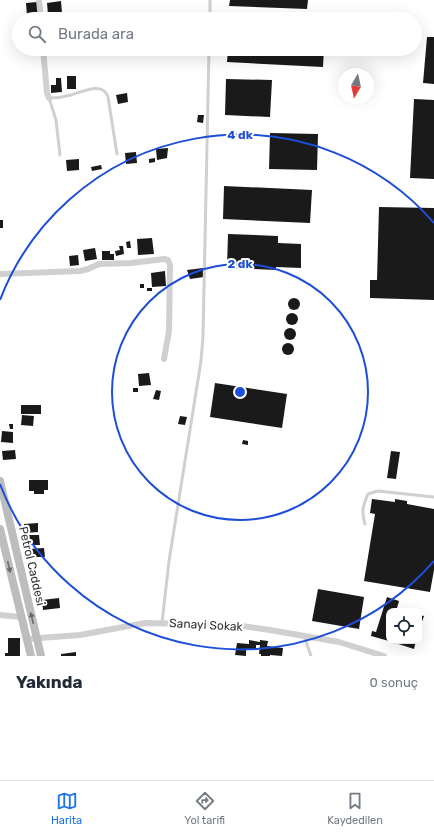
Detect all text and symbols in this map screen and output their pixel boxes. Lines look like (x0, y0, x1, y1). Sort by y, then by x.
search box (12, 12, 422, 56)
icon: search (26, 23, 48, 45)
text: Burada ara (58, 25, 134, 43)
north arrow (338, 68, 374, 104)
text: 4 dk (227, 128, 253, 142)
text: 2 dk (228, 257, 252, 271)
centre of rings (233, 385, 247, 399)
street label: Petrol Caddesi (16, 525, 48, 607)
one-way arrow (7, 561, 13, 573)
map controls (386, 608, 422, 644)
button: locate (386, 608, 422, 644)
one-way arrow (28, 612, 34, 624)
street label: Sanayi Sokak (169, 616, 244, 634)
text: Yakında (16, 672, 82, 692)
text: 0 sonuç (370, 675, 418, 690)
tab: Harita (51, 790, 82, 827)
tab: Yol tarifi (184, 790, 225, 827)
tab: Kaydedilen (327, 790, 383, 827)

